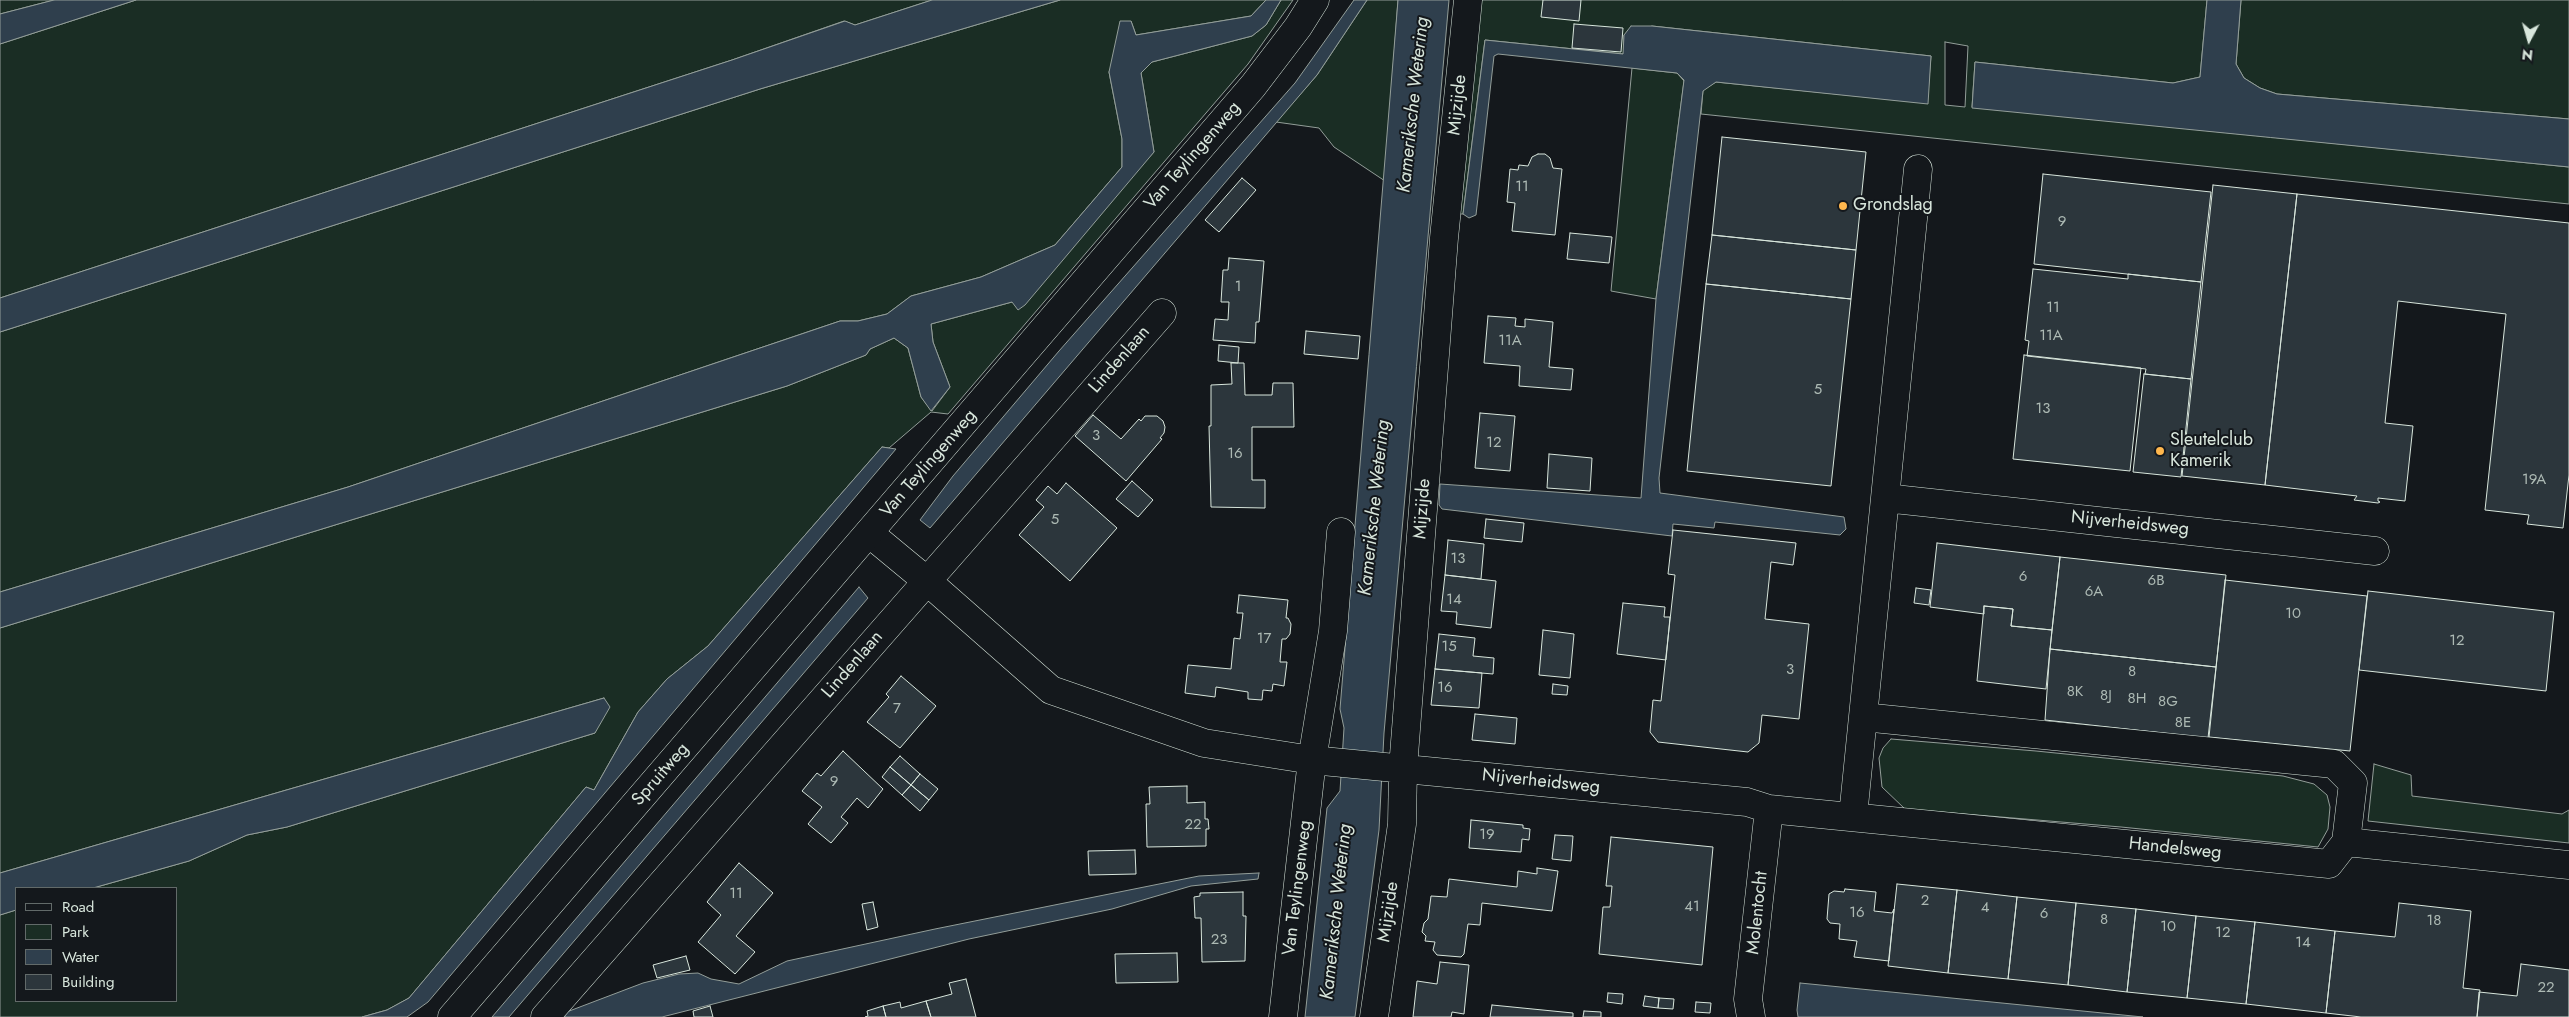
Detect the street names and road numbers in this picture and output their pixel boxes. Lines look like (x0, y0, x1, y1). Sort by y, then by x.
street label: Mijzijde (1444, 74, 1472, 136)
street label: Van Teylingenweg (1140, 98, 1246, 214)
street label: Lindenlaan (1085, 322, 1155, 398)
street label: Van Teylingenweg (876, 406, 982, 522)
street label: Mijzijde (1410, 478, 1436, 540)
street label: Nijverheidsweg (2070, 507, 2190, 541)
street label: Lindenlaan (818, 627, 888, 703)
street label: Spruitweg (628, 739, 694, 811)
street label: Nijverheidsweg (1481, 765, 1601, 799)
street label: Van Teylingenweg (1279, 819, 1317, 957)
street label: Handelsweg (2127, 833, 2223, 865)
street label: Molentocht (1743, 870, 1773, 956)
street label: Mijzijde (1374, 880, 1404, 944)

